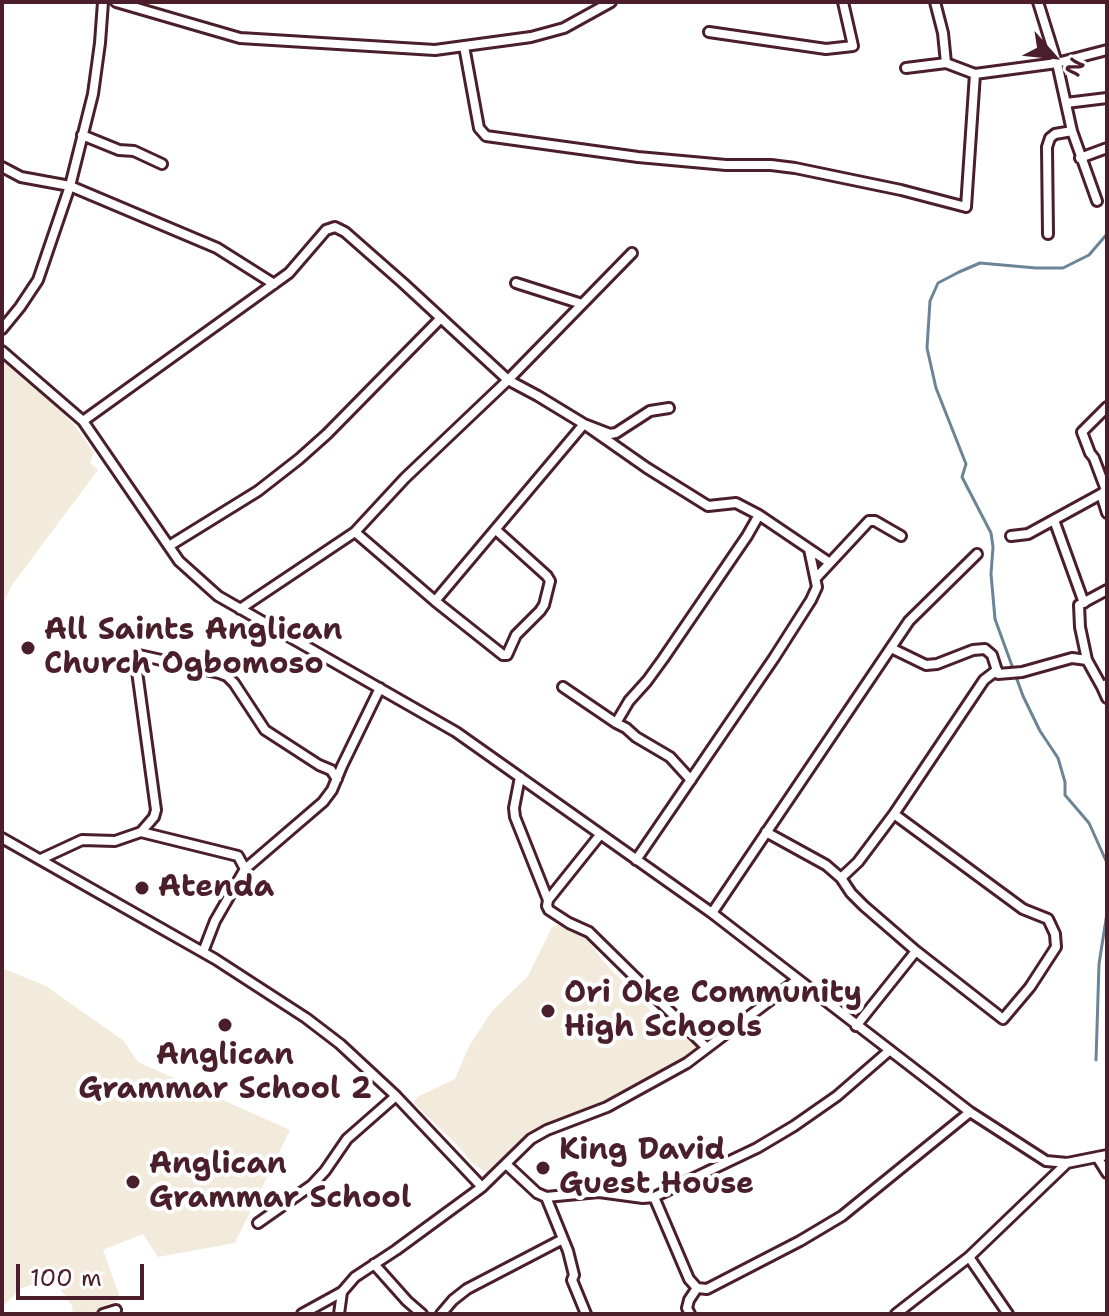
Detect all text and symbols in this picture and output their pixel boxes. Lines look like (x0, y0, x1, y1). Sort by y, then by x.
north arrow (1013, 16, 1093, 96)
text: N (1058, 53, 1092, 81)
place label: All Saints Anglican Church Ogbomoso (44, 613, 343, 684)
marker: All Saints Anglican Church Ogbomoso (19, 639, 37, 657)
place label: Atenda (158, 870, 274, 906)
marker: Atenda (133, 879, 151, 897)
place label: Ori Oke Community High Schools (564, 976, 862, 1046)
marker: Ori Oke Community High Schools (539, 1002, 557, 1020)
marker: Anglican Grammar School 2 (216, 1016, 234, 1034)
place label: Anglican Grammar School 2 (78, 1038, 372, 1108)
place label: King David Guest House (559, 1133, 754, 1204)
place label: Anglican Grammar School (149, 1147, 411, 1218)
marker: King David Guest House (534, 1159, 552, 1177)
marker: Anglican Grammar School (124, 1173, 142, 1191)
scale bar (20, 1248, 148, 1298)
text: 100 m (30, 1262, 102, 1294)

